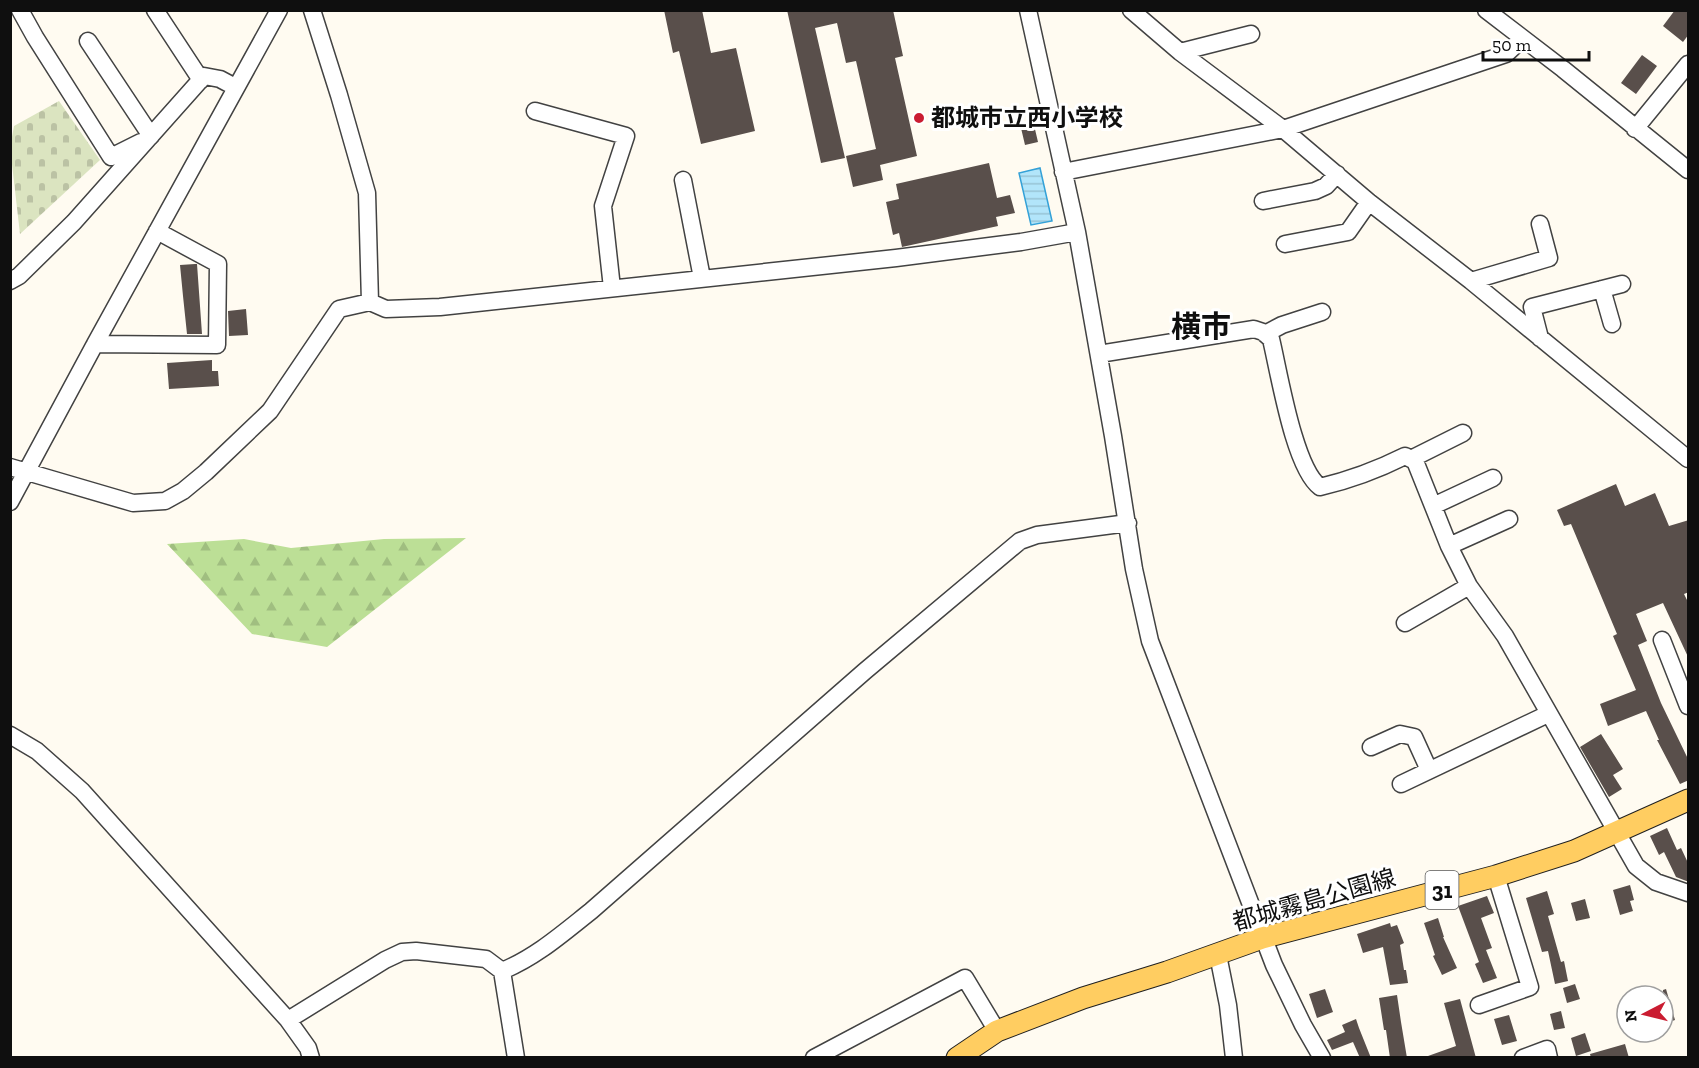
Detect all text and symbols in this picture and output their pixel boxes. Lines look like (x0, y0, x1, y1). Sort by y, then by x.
scale bar (1483, 24, 1590, 62)
text: 50 m (1492, 34, 1532, 56)
place label: 都城市立西小学校 (931, 103, 1123, 132)
marker: 都城市立西小学校 (912, 111, 926, 125)
district label: 横市 (1171, 309, 1231, 345)
street label: 都城霧島公園線 (1229, 862, 1399, 937)
road number: 31 (1426, 871, 1458, 909)
north arrow (1615, 984, 1675, 1044)
text: N (1620, 1009, 1641, 1023)

